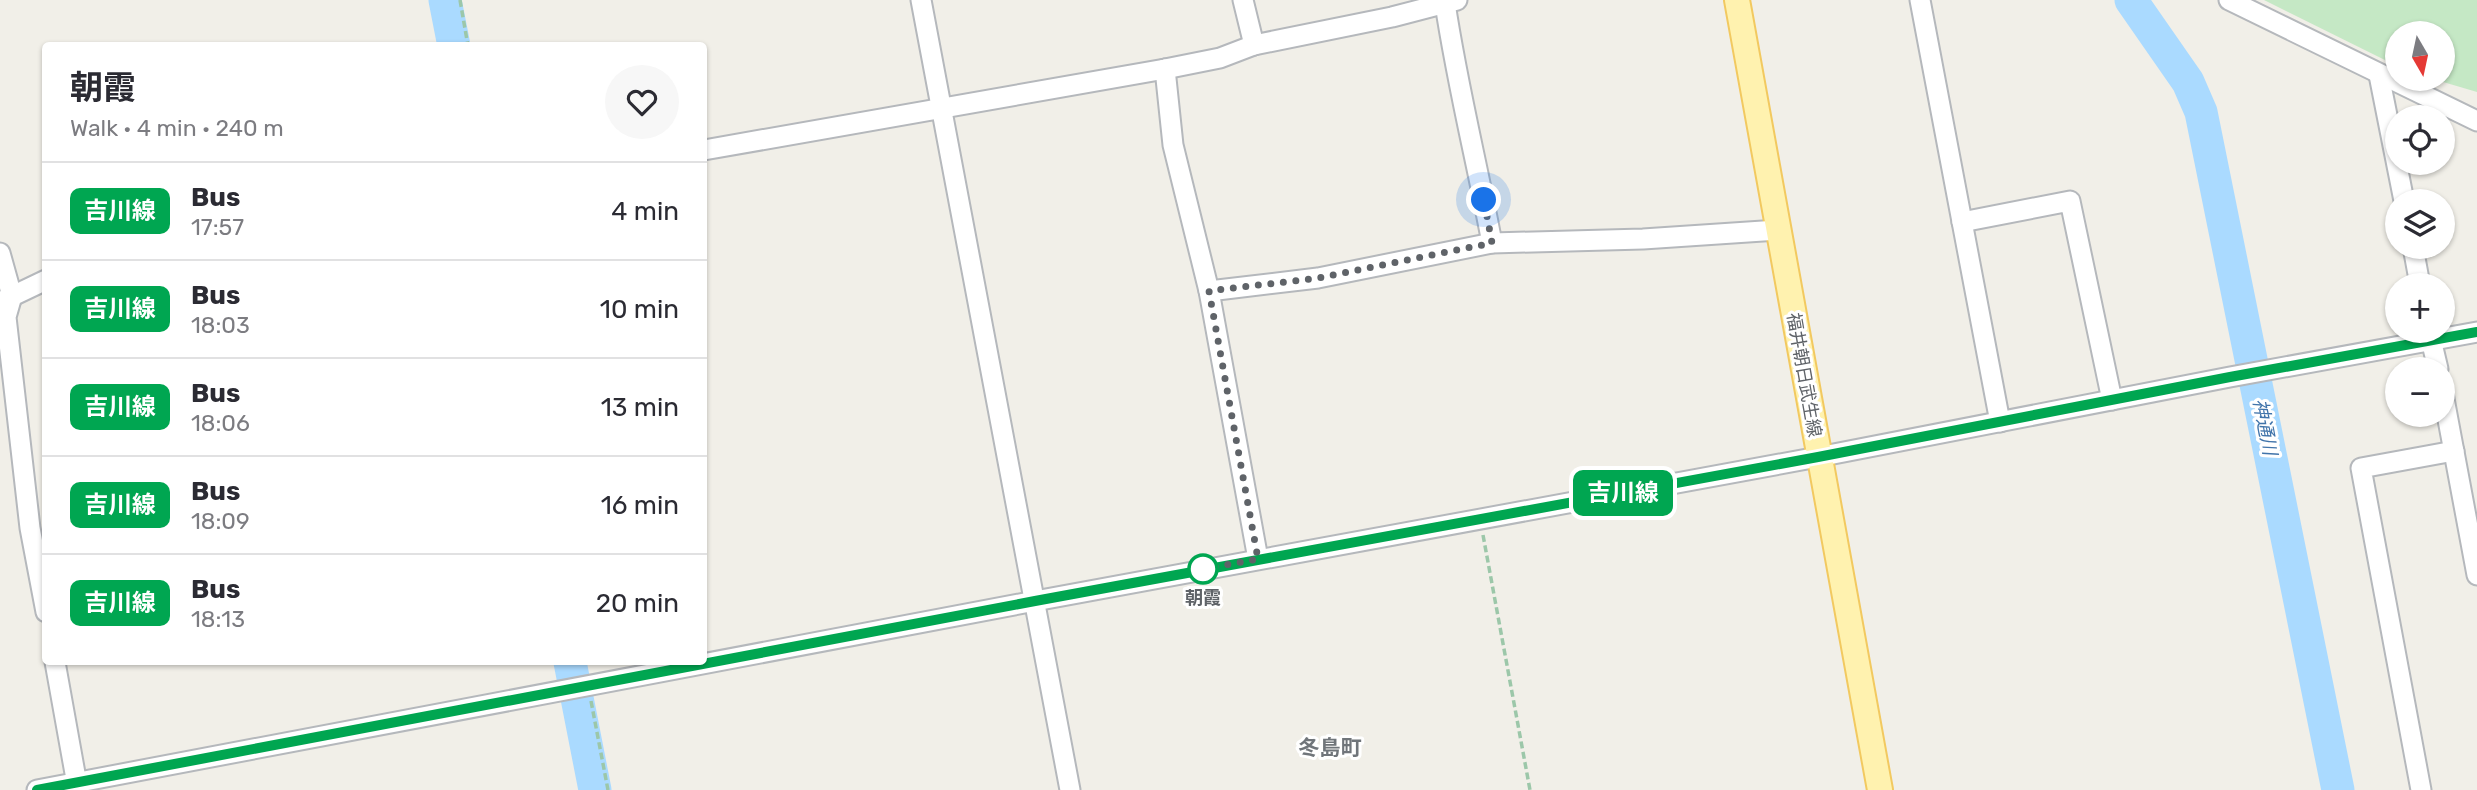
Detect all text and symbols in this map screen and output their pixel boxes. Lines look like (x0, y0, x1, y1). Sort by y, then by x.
north arrow (2385, 21, 2455, 91)
map controls (2385, 21, 2455, 427)
button: heart (605, 65, 679, 139)
text: 朝霞 (70, 68, 136, 107)
button: locate (2385, 105, 2455, 175)
text: Walk · 4 min · 240 m (70, 114, 284, 142)
text: Bus (191, 182, 240, 213)
your location (1466, 182, 1501, 217)
button: layers (2385, 189, 2455, 259)
text: 4 min (611, 196, 679, 227)
text: 吉川線 (84, 197, 156, 225)
text: 17:57 (191, 213, 244, 241)
button: + (2385, 273, 2455, 343)
text: Bus (191, 280, 240, 311)
text: 10 min (600, 294, 679, 325)
text: 吉川線 (84, 295, 156, 323)
text: 18:03 (191, 311, 250, 339)
street label: 福井朝日武生線 (1782, 311, 1826, 439)
button: − (2385, 357, 2455, 427)
text: Bus (191, 378, 240, 409)
text: 13 min (601, 392, 679, 423)
text: 吉川線 (84, 393, 156, 421)
water label: 神通川 (2248, 397, 2282, 459)
text: 18:06 (191, 409, 250, 437)
line badge: 吉川線 (1583, 470, 1663, 516)
text: Bus (191, 476, 240, 507)
text: 吉川線 (1587, 479, 1659, 507)
text: 16 min (601, 490, 679, 521)
text: 吉川線 (84, 491, 156, 519)
text: 18:09 (191, 507, 250, 535)
marker: 朝霞 (1188, 554, 1218, 584)
text: Bus (191, 574, 240, 605)
place label: 朝霞 (1185, 587, 1221, 609)
text: 20 min (596, 588, 679, 619)
text: 吉川線 (84, 589, 156, 617)
text: 18:13 (191, 605, 245, 633)
district label: 冬島町 (1299, 735, 1362, 760)

